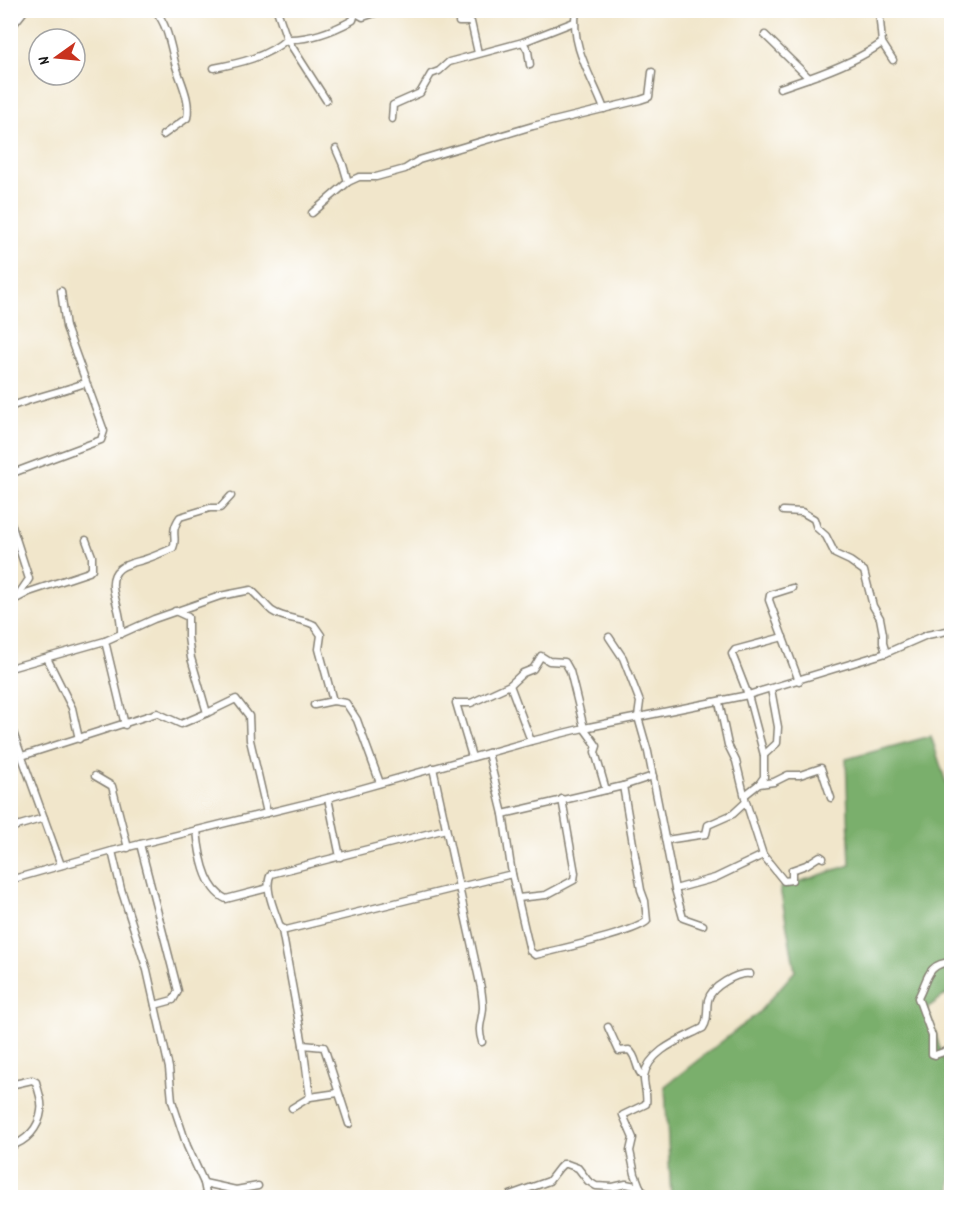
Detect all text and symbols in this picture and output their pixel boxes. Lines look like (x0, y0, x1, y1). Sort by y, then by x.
north arrow (27, 27, 87, 87)
text: N (33, 53, 57, 67)

